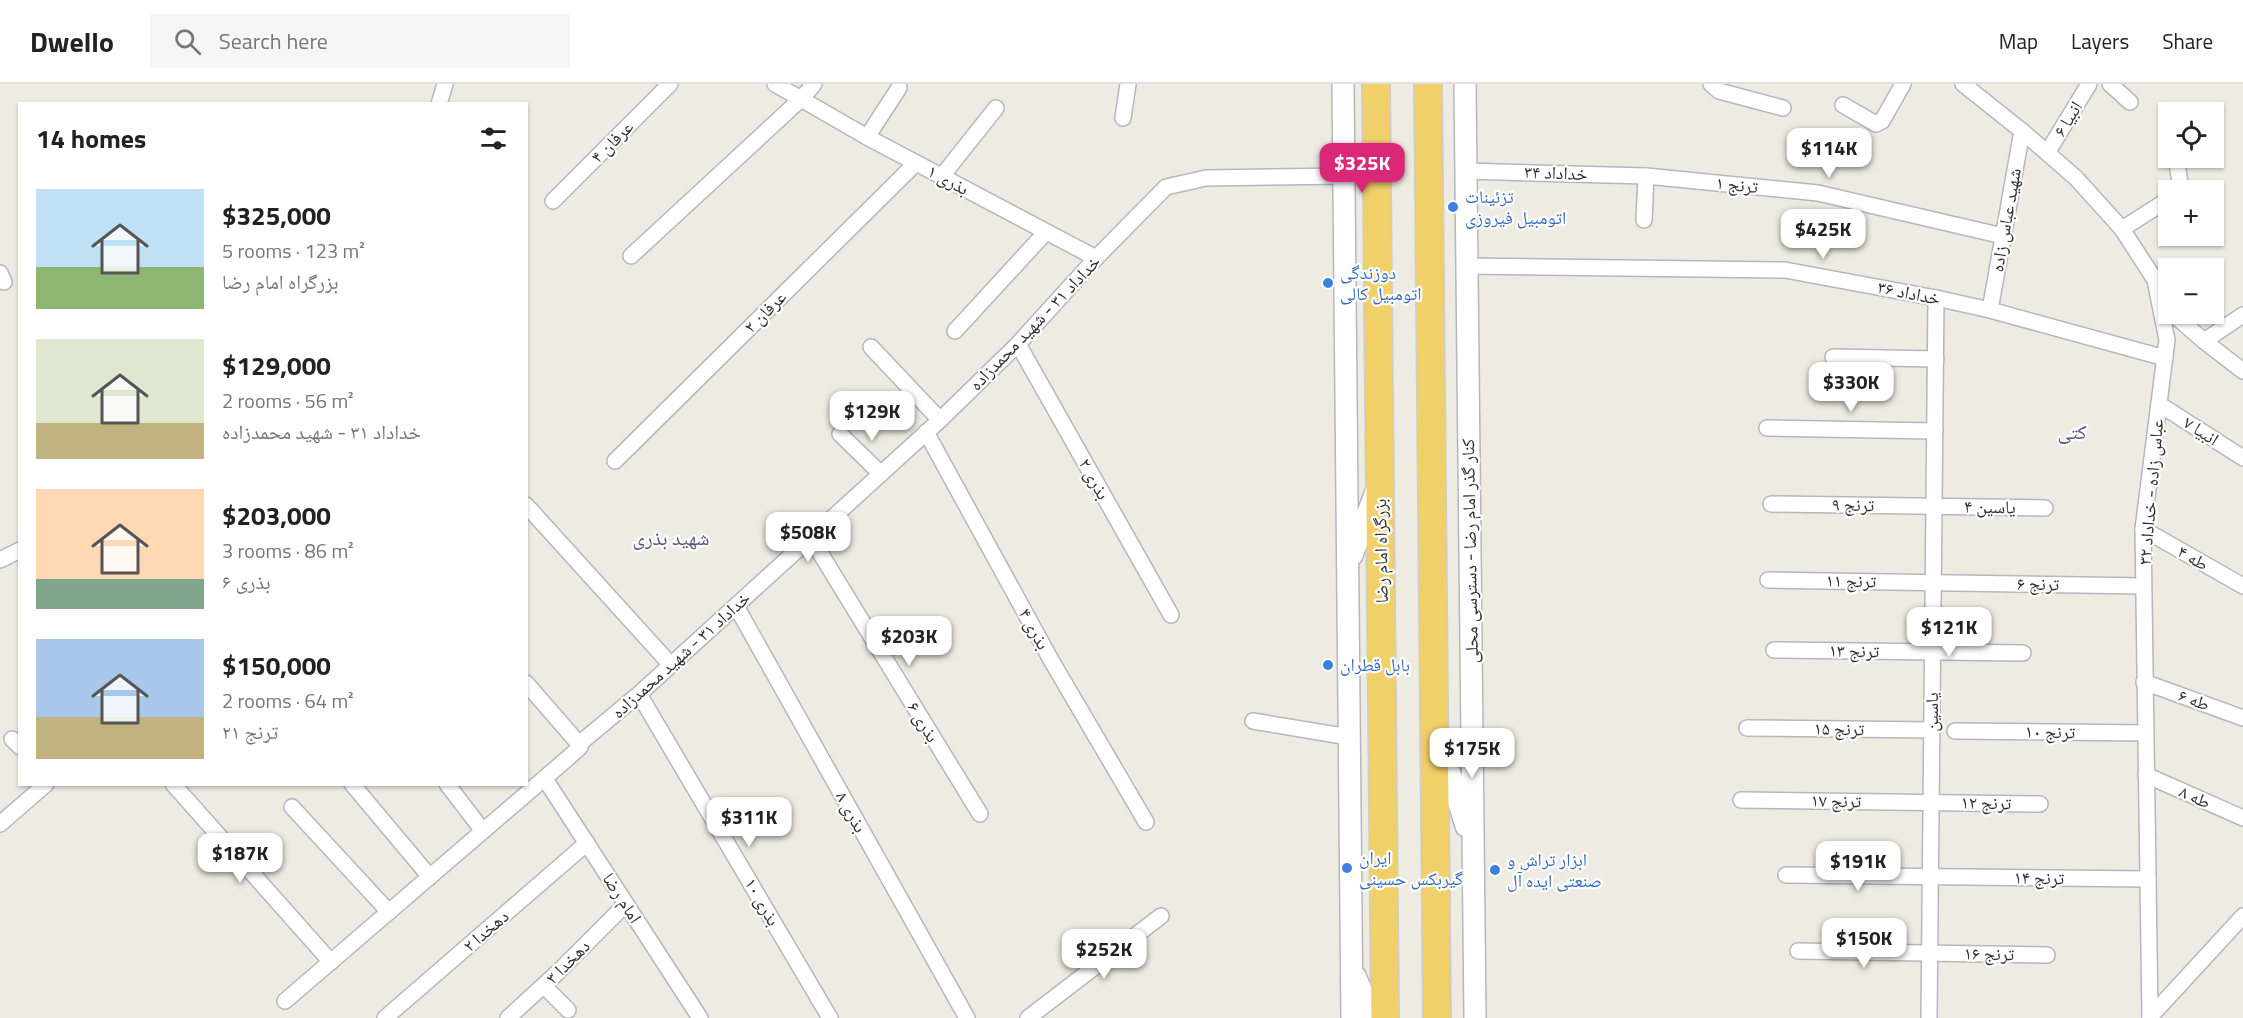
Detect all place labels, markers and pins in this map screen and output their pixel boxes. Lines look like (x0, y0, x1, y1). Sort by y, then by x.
pin: $114K (1787, 128, 1871, 179)
pin: $325K (1320, 143, 1404, 194)
place label: تزئینات اتومبیل فیروزی (1465, 183, 1566, 231)
marker: تزئینات اتومبیل فیروزی (1446, 200, 1460, 214)
pin: $425K (1781, 209, 1865, 260)
place label: دوزندگی اتومبیل کالی (1340, 259, 1422, 307)
marker: دوزندگی اتومبیل کالی (1321, 276, 1335, 290)
pin: $330K (1809, 362, 1893, 413)
pin: $129K (830, 391, 914, 442)
pin: $508K (766, 512, 850, 563)
pin: $121K (1907, 607, 1991, 658)
pin: $203K (867, 616, 951, 667)
place label: بابل قطران (1340, 651, 1410, 678)
marker: بابل قطران (1321, 658, 1335, 672)
pin: $175K (1430, 728, 1514, 779)
pin: $311K (707, 797, 791, 848)
pin: $187K (198, 833, 282, 884)
pin: $191K (1816, 841, 1900, 892)
place label: ایران گیربکس حسینی (1359, 844, 1464, 892)
place label: ابزار تراش و صنعتی ایده آل (1507, 846, 1602, 894)
marker: ایران گیربکس حسینی (1340, 861, 1354, 875)
marker: ابزار تراش و صنعتی ایده آل (1488, 863, 1502, 877)
pin: $150K (1822, 918, 1906, 969)
pin: $252K (1062, 929, 1146, 980)

